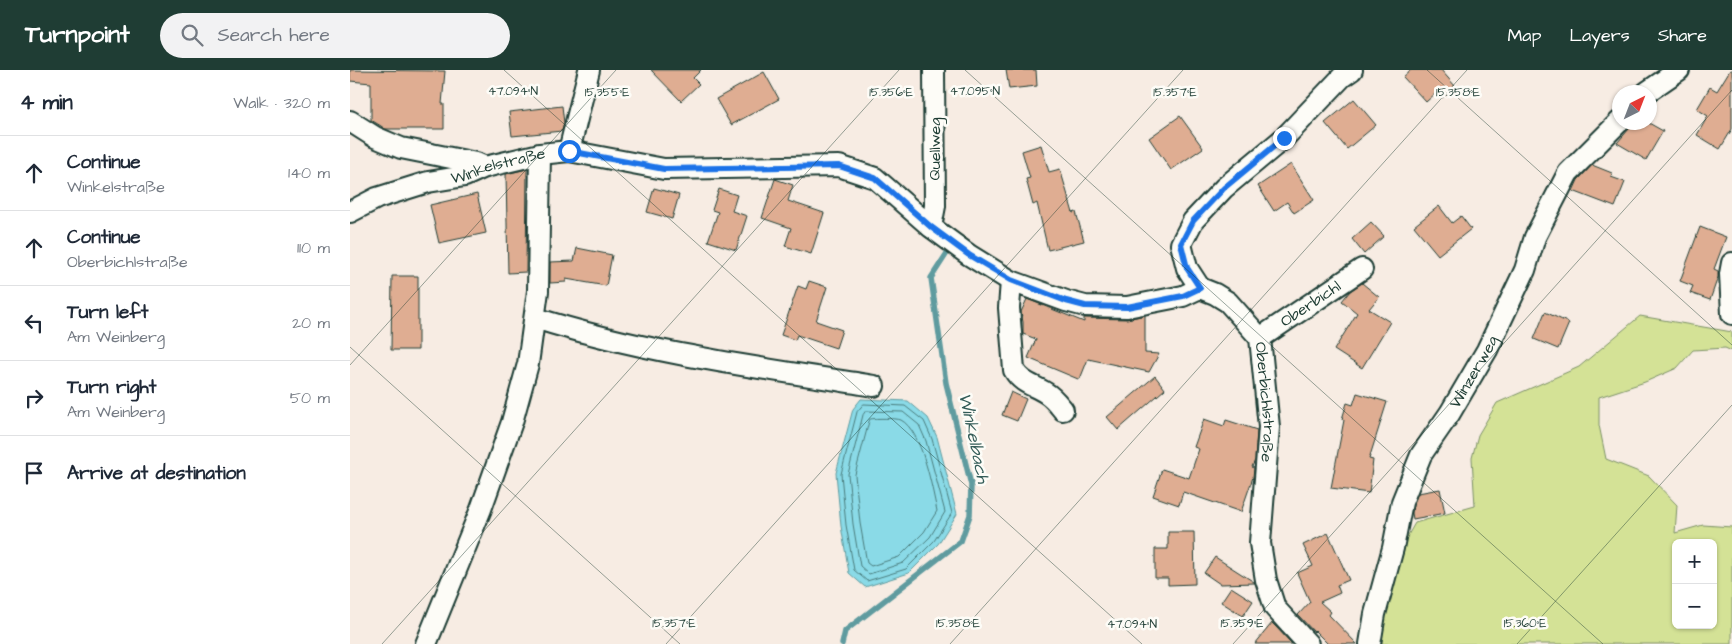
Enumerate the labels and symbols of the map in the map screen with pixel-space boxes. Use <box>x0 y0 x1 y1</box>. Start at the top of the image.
text: 47.094°N <box>488 83 538 100</box>
text: 47.095°N <box>950 83 1001 100</box>
text: 15.355°E <box>585 84 629 101</box>
text: 15.356°E <box>869 84 913 101</box>
text: 15.357°E <box>1153 84 1197 101</box>
text: 15.358°E <box>1436 84 1480 101</box>
north arrow <box>1612 85 1657 130</box>
street label: Quellweg <box>924 117 947 181</box>
route end <box>1273 127 1296 150</box>
route start <box>558 140 581 163</box>
street label: Winkelstraße <box>449 142 547 189</box>
street label: Oberbichl <box>1276 275 1345 332</box>
street label: Winzerweg <box>1444 332 1504 412</box>
street label: Oberbichlstraße <box>1249 341 1280 463</box>
water label: Winkelbach <box>952 390 996 487</box>
text: 15.357°E <box>652 615 696 632</box>
text: 15.358°E <box>936 615 980 632</box>
text: 15.359°E <box>1221 615 1263 632</box>
text: 15.360°E <box>1504 615 1546 632</box>
text: 47.094°N <box>1107 616 1157 633</box>

